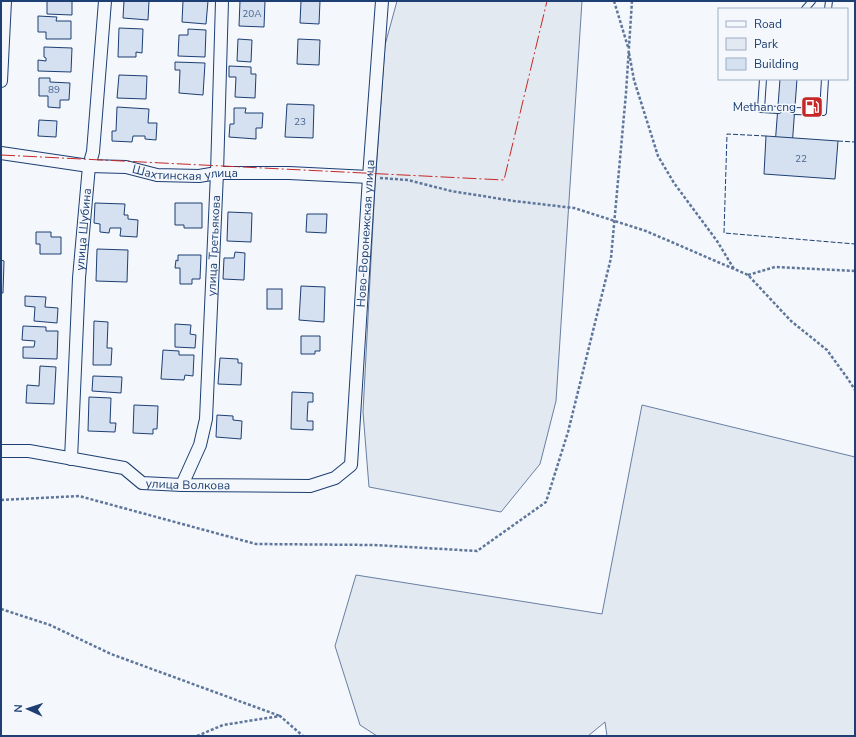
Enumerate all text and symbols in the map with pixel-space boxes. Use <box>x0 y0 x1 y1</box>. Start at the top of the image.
house number: 20А <box>242 7 262 21</box>
legend <box>718 8 848 80</box>
text: Road <box>754 16 782 32</box>
text: Park <box>754 36 779 52</box>
text: Building <box>754 56 799 72</box>
house number: 89 <box>48 83 60 97</box>
fuel station icon: Methan cng <box>799 94 825 120</box>
place label: Methan cng <box>733 99 796 115</box>
house number: 23 <box>294 115 306 129</box>
house number: 22 <box>795 152 807 166</box>
street label: Ново-Воронежская улица <box>353 159 378 308</box>
street label: Шахтинская улица <box>131 161 238 184</box>
street label: улица Шубина <box>72 187 95 271</box>
street label: улица Третьякова <box>203 195 224 297</box>
street label: улица Волкова <box>145 475 230 493</box>
north arrow <box>8 689 48 729</box>
text: N <box>11 704 26 713</box>

